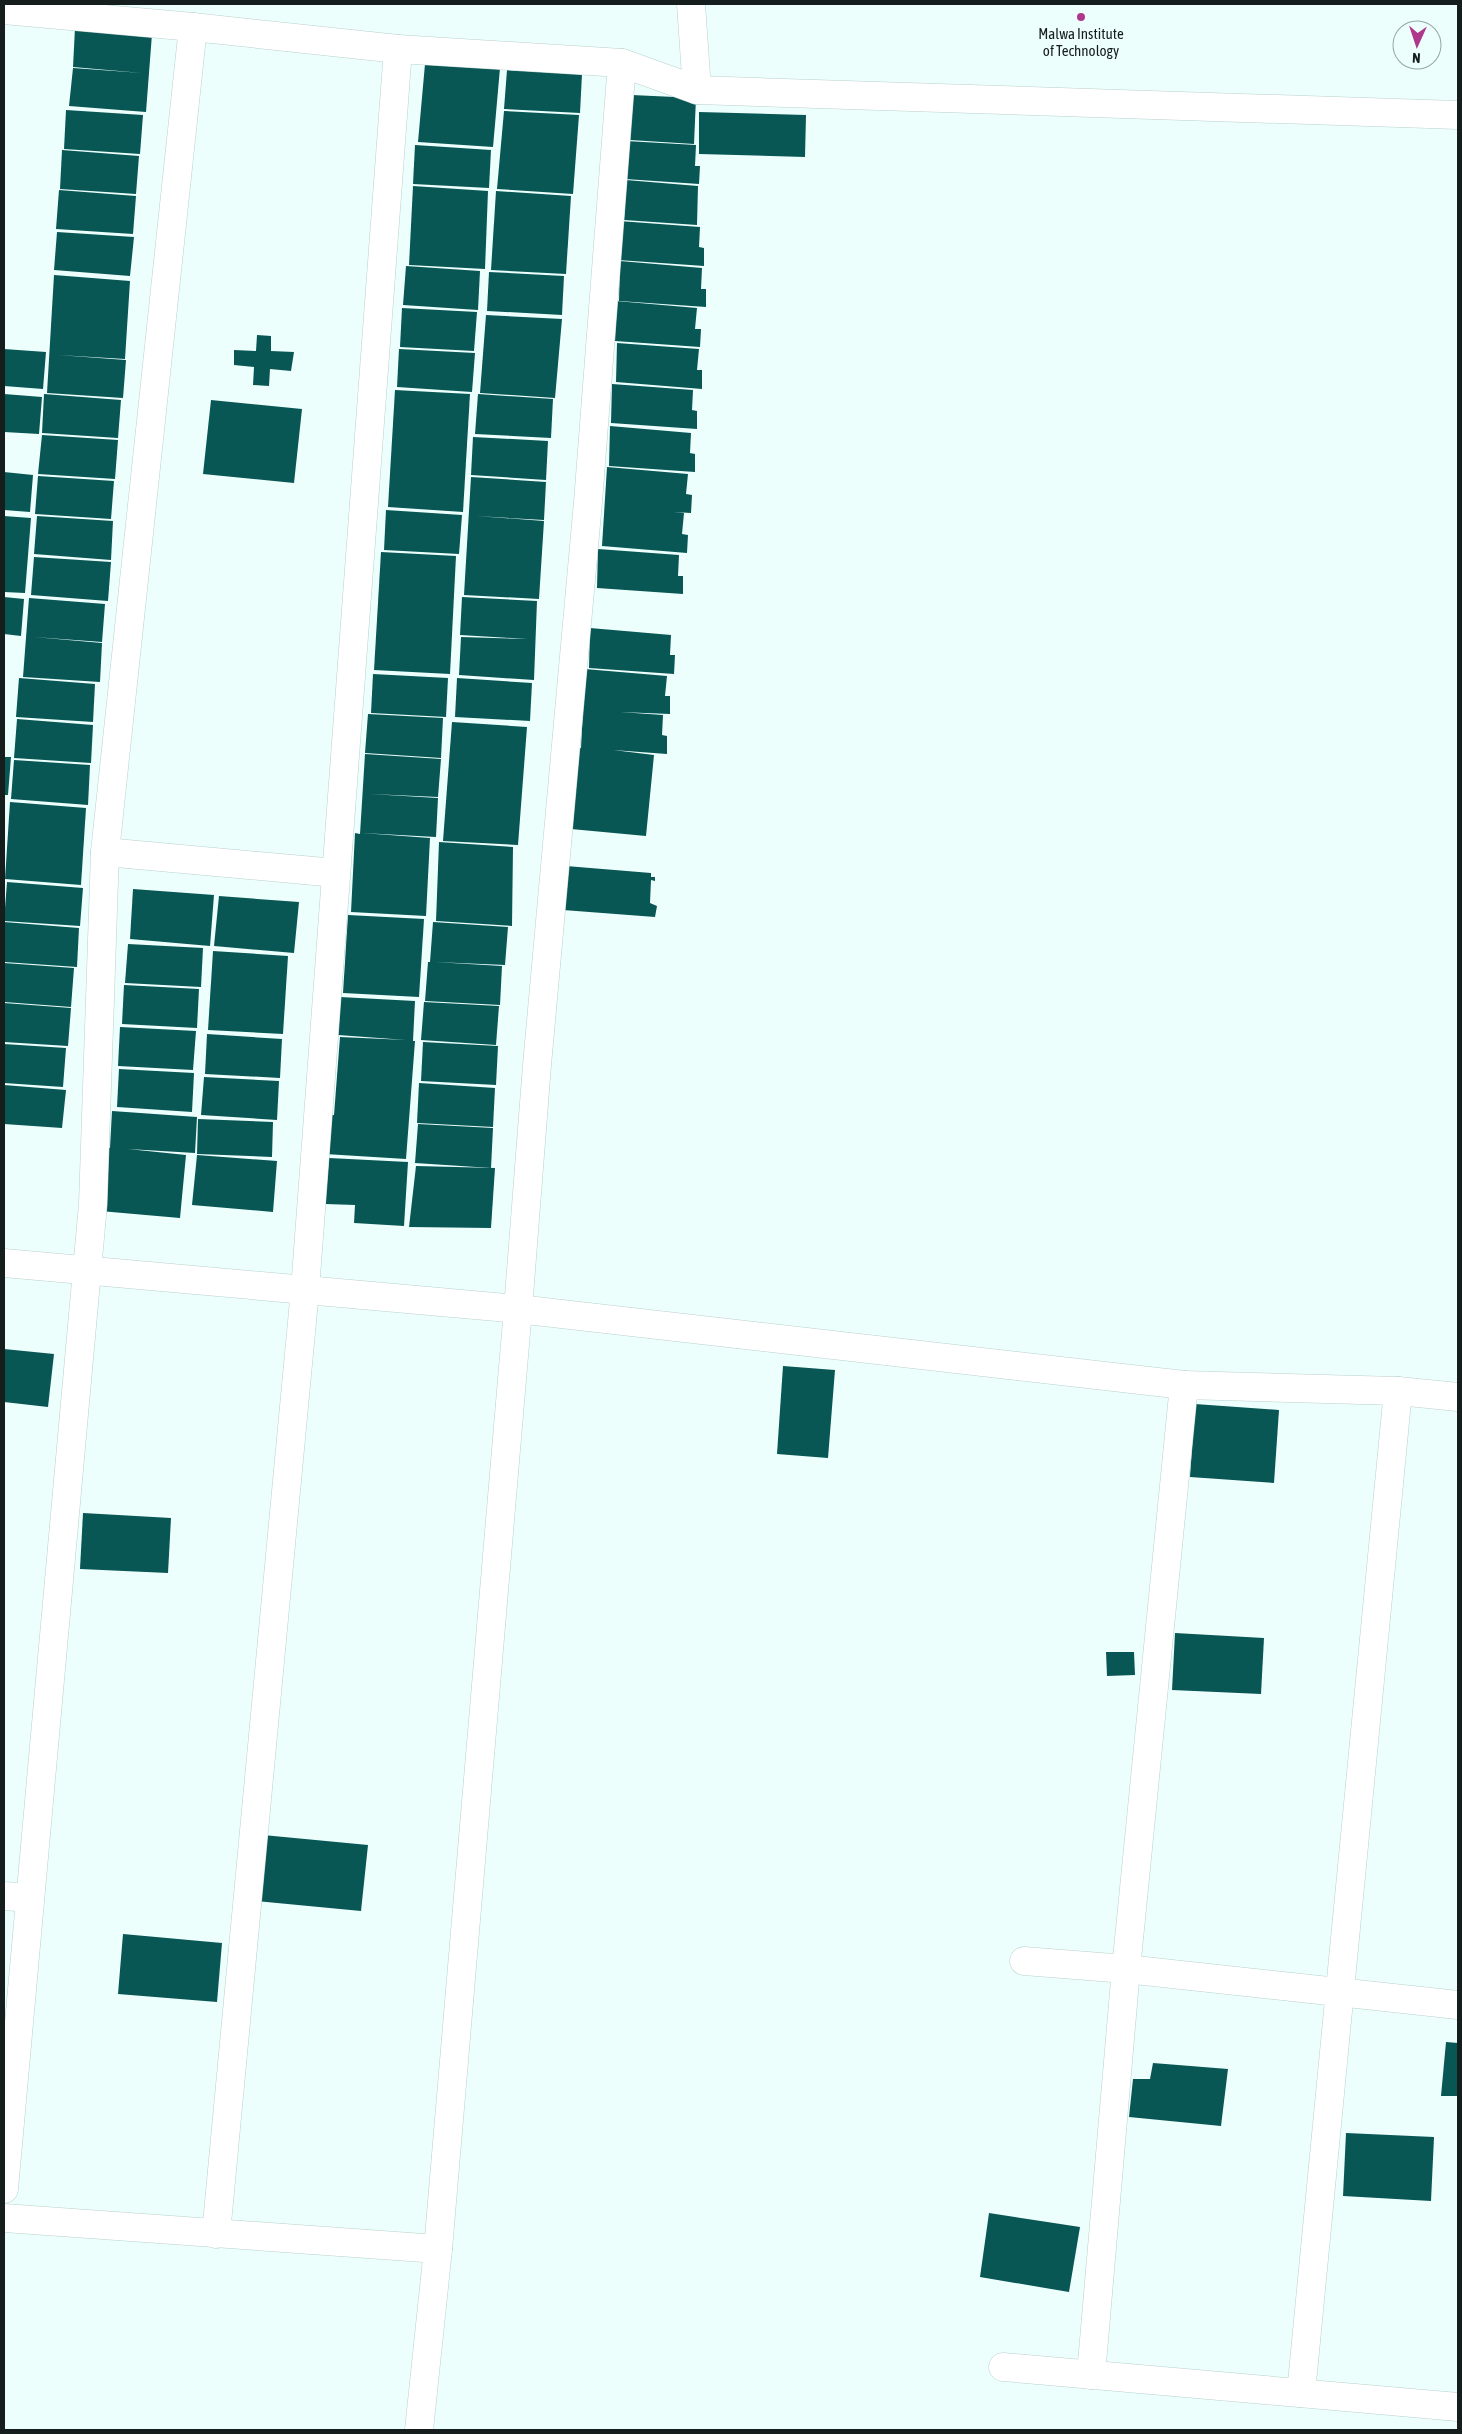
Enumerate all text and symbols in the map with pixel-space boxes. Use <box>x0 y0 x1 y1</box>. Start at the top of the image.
marker: Malwa Institute of Technology <box>1075 11 1087 23</box>
north arrow <box>1392 20 1442 70</box>
place label: Malwa Institute of Technology <box>1038 25 1124 59</box>
text: N <box>1412 50 1421 66</box>

